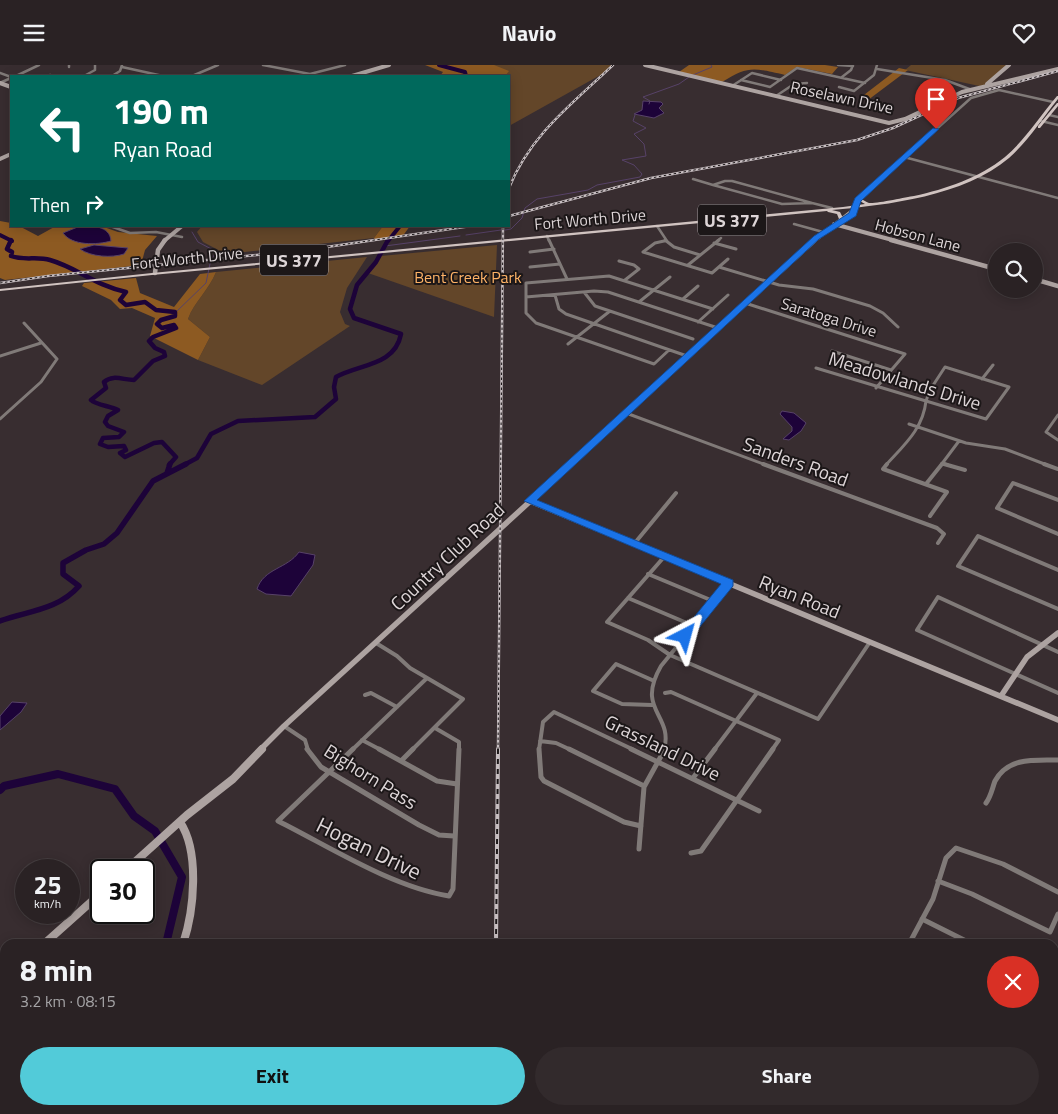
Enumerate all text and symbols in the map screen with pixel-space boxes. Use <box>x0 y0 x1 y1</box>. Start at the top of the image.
text: Navio <box>502 16 556 50</box>
icon: menu <box>20 19 48 47</box>
icon: heart <box>1010 19 1038 47</box>
street label: Roselawn Drive <box>788 74 896 120</box>
pin <box>915 78 957 129</box>
text: 190 m <box>113 84 209 138</box>
icon: arrive <box>922 85 950 113</box>
icon: left <box>30 95 95 160</box>
text: Ryan Road <box>113 132 212 166</box>
text: Then <box>30 190 70 219</box>
icon: right <box>80 190 108 218</box>
street label: Fort Worth Drive <box>533 202 647 236</box>
road number: US 377 <box>698 205 766 235</box>
street label: Hobson Lane <box>872 212 964 258</box>
street label: Fort Worth Drive <box>130 240 244 276</box>
map controls <box>988 243 1043 298</box>
button: search <box>988 243 1043 298</box>
road number: US 377 <box>260 245 328 275</box>
park label: Bent Creek Park <box>414 265 522 289</box>
street label: Saratoga Drive <box>778 291 880 343</box>
street label: Meadowlands Drive <box>825 343 985 417</box>
street label: Sanders Road <box>739 428 853 494</box>
street label: Country Club Road <box>383 495 511 617</box>
street label: Ryan Road <box>755 566 845 626</box>
position arrow <box>658 609 710 661</box>
street label: Grassland Drive <box>600 706 726 788</box>
street label: Bighorn Pass <box>319 736 423 816</box>
street label: Hogan Drive <box>311 808 427 888</box>
speed limit sign: 30 <box>90 859 155 924</box>
text: 25 <box>33 866 62 904</box>
text: km/h <box>34 894 61 913</box>
text: 8 min <box>20 947 93 993</box>
button: close <box>987 956 1039 1008</box>
text: 3.2 km · 08:15 <box>20 989 116 1013</box>
button: Exit <box>20 1047 525 1105</box>
button: Share <box>535 1047 1039 1105</box>

